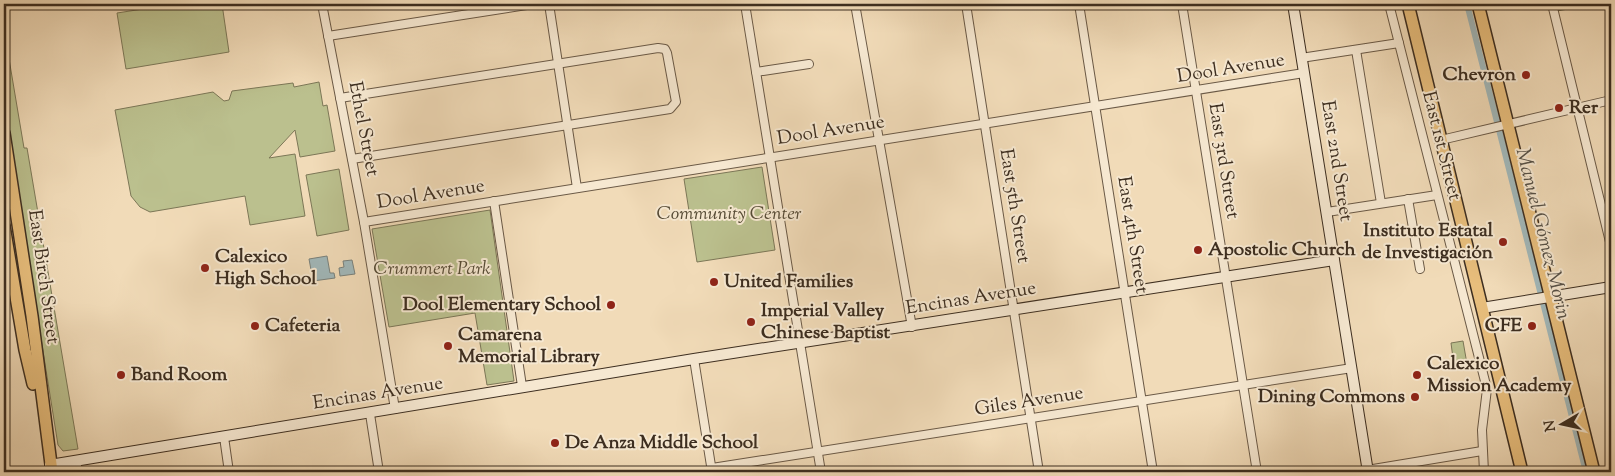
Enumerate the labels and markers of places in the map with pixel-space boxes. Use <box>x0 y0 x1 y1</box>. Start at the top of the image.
place label: Chevron <box>1442 62 1517 89</box>
marker: Chevron <box>1520 69 1532 81</box>
place label: Rer <box>1569 95 1599 122</box>
marker: Rer <box>1553 102 1565 114</box>
place label: Instituto Estatal de Investigación <box>1362 218 1494 267</box>
marker: Instituto Estatal de Investigación <box>1497 236 1509 248</box>
place label: Apostolic Church <box>1208 237 1357 264</box>
place label: Calexico High School <box>215 244 317 293</box>
marker: Apostolic Church <box>1192 244 1204 256</box>
marker: Calexico High School <box>199 262 211 274</box>
place label: United Families <box>724 269 854 296</box>
marker: United Families <box>708 276 720 288</box>
place label: Dool Elementary School <box>403 292 602 319</box>
place label: Imperial Valley Chinese Baptist <box>761 298 890 347</box>
marker: Dool Elementary School <box>605 299 617 311</box>
place label: Cafeteria <box>265 313 341 340</box>
place label: CFE <box>1485 313 1523 340</box>
marker: Imperial Valley Chinese Baptist <box>745 316 757 328</box>
marker: Cafeteria <box>249 320 261 332</box>
marker: CFE <box>1526 320 1538 332</box>
place label: Camarena Memorial Library <box>458 322 600 371</box>
marker: Camarena Memorial Library <box>442 340 454 352</box>
place label: Calexico Mission Academy <box>1427 351 1572 400</box>
place label: Band Room <box>131 362 227 389</box>
marker: Band Room <box>115 369 127 381</box>
marker: Calexico Mission Academy <box>1411 369 1423 381</box>
place label: Dining Commons <box>1258 384 1406 411</box>
marker: Dining Commons <box>1409 391 1421 403</box>
place label: De Anza Middle School <box>565 430 759 457</box>
marker: De Anza Middle School <box>549 437 561 449</box>

